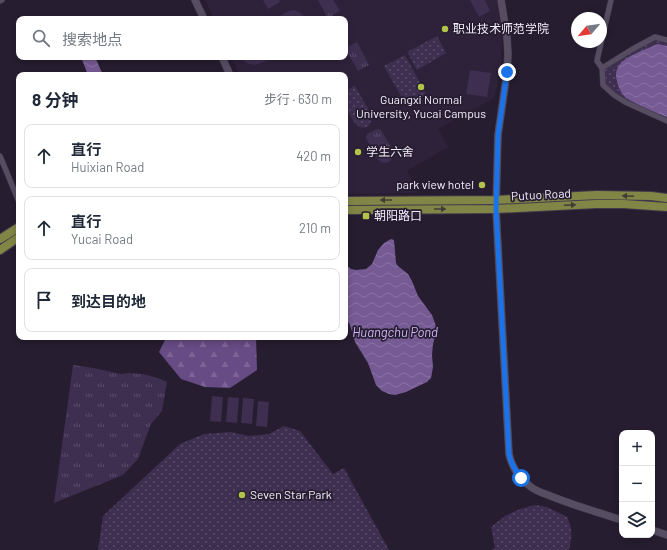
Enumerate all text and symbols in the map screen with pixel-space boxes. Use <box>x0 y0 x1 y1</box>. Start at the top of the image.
north arrow <box>571 12 607 48</box>
search box <box>16 16 348 60</box>
place label: 职业技术师范学院 <box>453 21 549 35</box>
marker: 职业技术师范学院 <box>440 24 450 34</box>
icon: search <box>30 27 52 49</box>
text: 搜索地点 <box>62 30 122 48</box>
route end <box>498 63 516 81</box>
marker: Guangxi Normal University, Yucai Campus <box>416 82 426 92</box>
text: 8 分钟 <box>32 89 79 109</box>
text: 步行 · 630 m <box>264 91 332 107</box>
place label: Guangxi Normal University, Yucai Campus <box>356 92 486 120</box>
text: 直行 <box>71 140 101 158</box>
place label: 学生六舍 <box>366 144 414 158</box>
icon: ahead <box>33 145 55 167</box>
marker: 学生六舍 <box>353 147 363 157</box>
text: 420 m <box>296 148 331 164</box>
text: Huixian Road <box>71 159 144 175</box>
place label: park view hotel <box>396 177 474 191</box>
marker: park view hotel <box>477 180 487 190</box>
street label: Putuo Road <box>511 185 571 203</box>
one-way arrow <box>621 193 634 199</box>
one-way arrow <box>380 197 392 204</box>
one-way arrow <box>564 202 576 209</box>
one-way arrow <box>434 206 447 212</box>
place label: 朝阳路口 <box>374 208 422 222</box>
marker: 朝阳路口 <box>361 211 371 221</box>
text: 直行 <box>71 212 101 230</box>
icon: ahead <box>33 217 55 239</box>
text: 210 m <box>299 220 331 236</box>
text: Yucai Road <box>71 231 133 247</box>
icon: arrive <box>33 289 55 311</box>
text: 到达目的地 <box>71 292 146 310</box>
water label: Huangchu Pond <box>352 324 438 340</box>
map controls <box>619 430 655 538</box>
button: + <box>619 430 655 466</box>
button: − <box>619 466 655 502</box>
route start <box>512 469 530 487</box>
place label: Seven Star Park <box>250 487 332 501</box>
marker: Seven Star Park <box>237 490 247 500</box>
button: layers <box>619 502 655 538</box>

